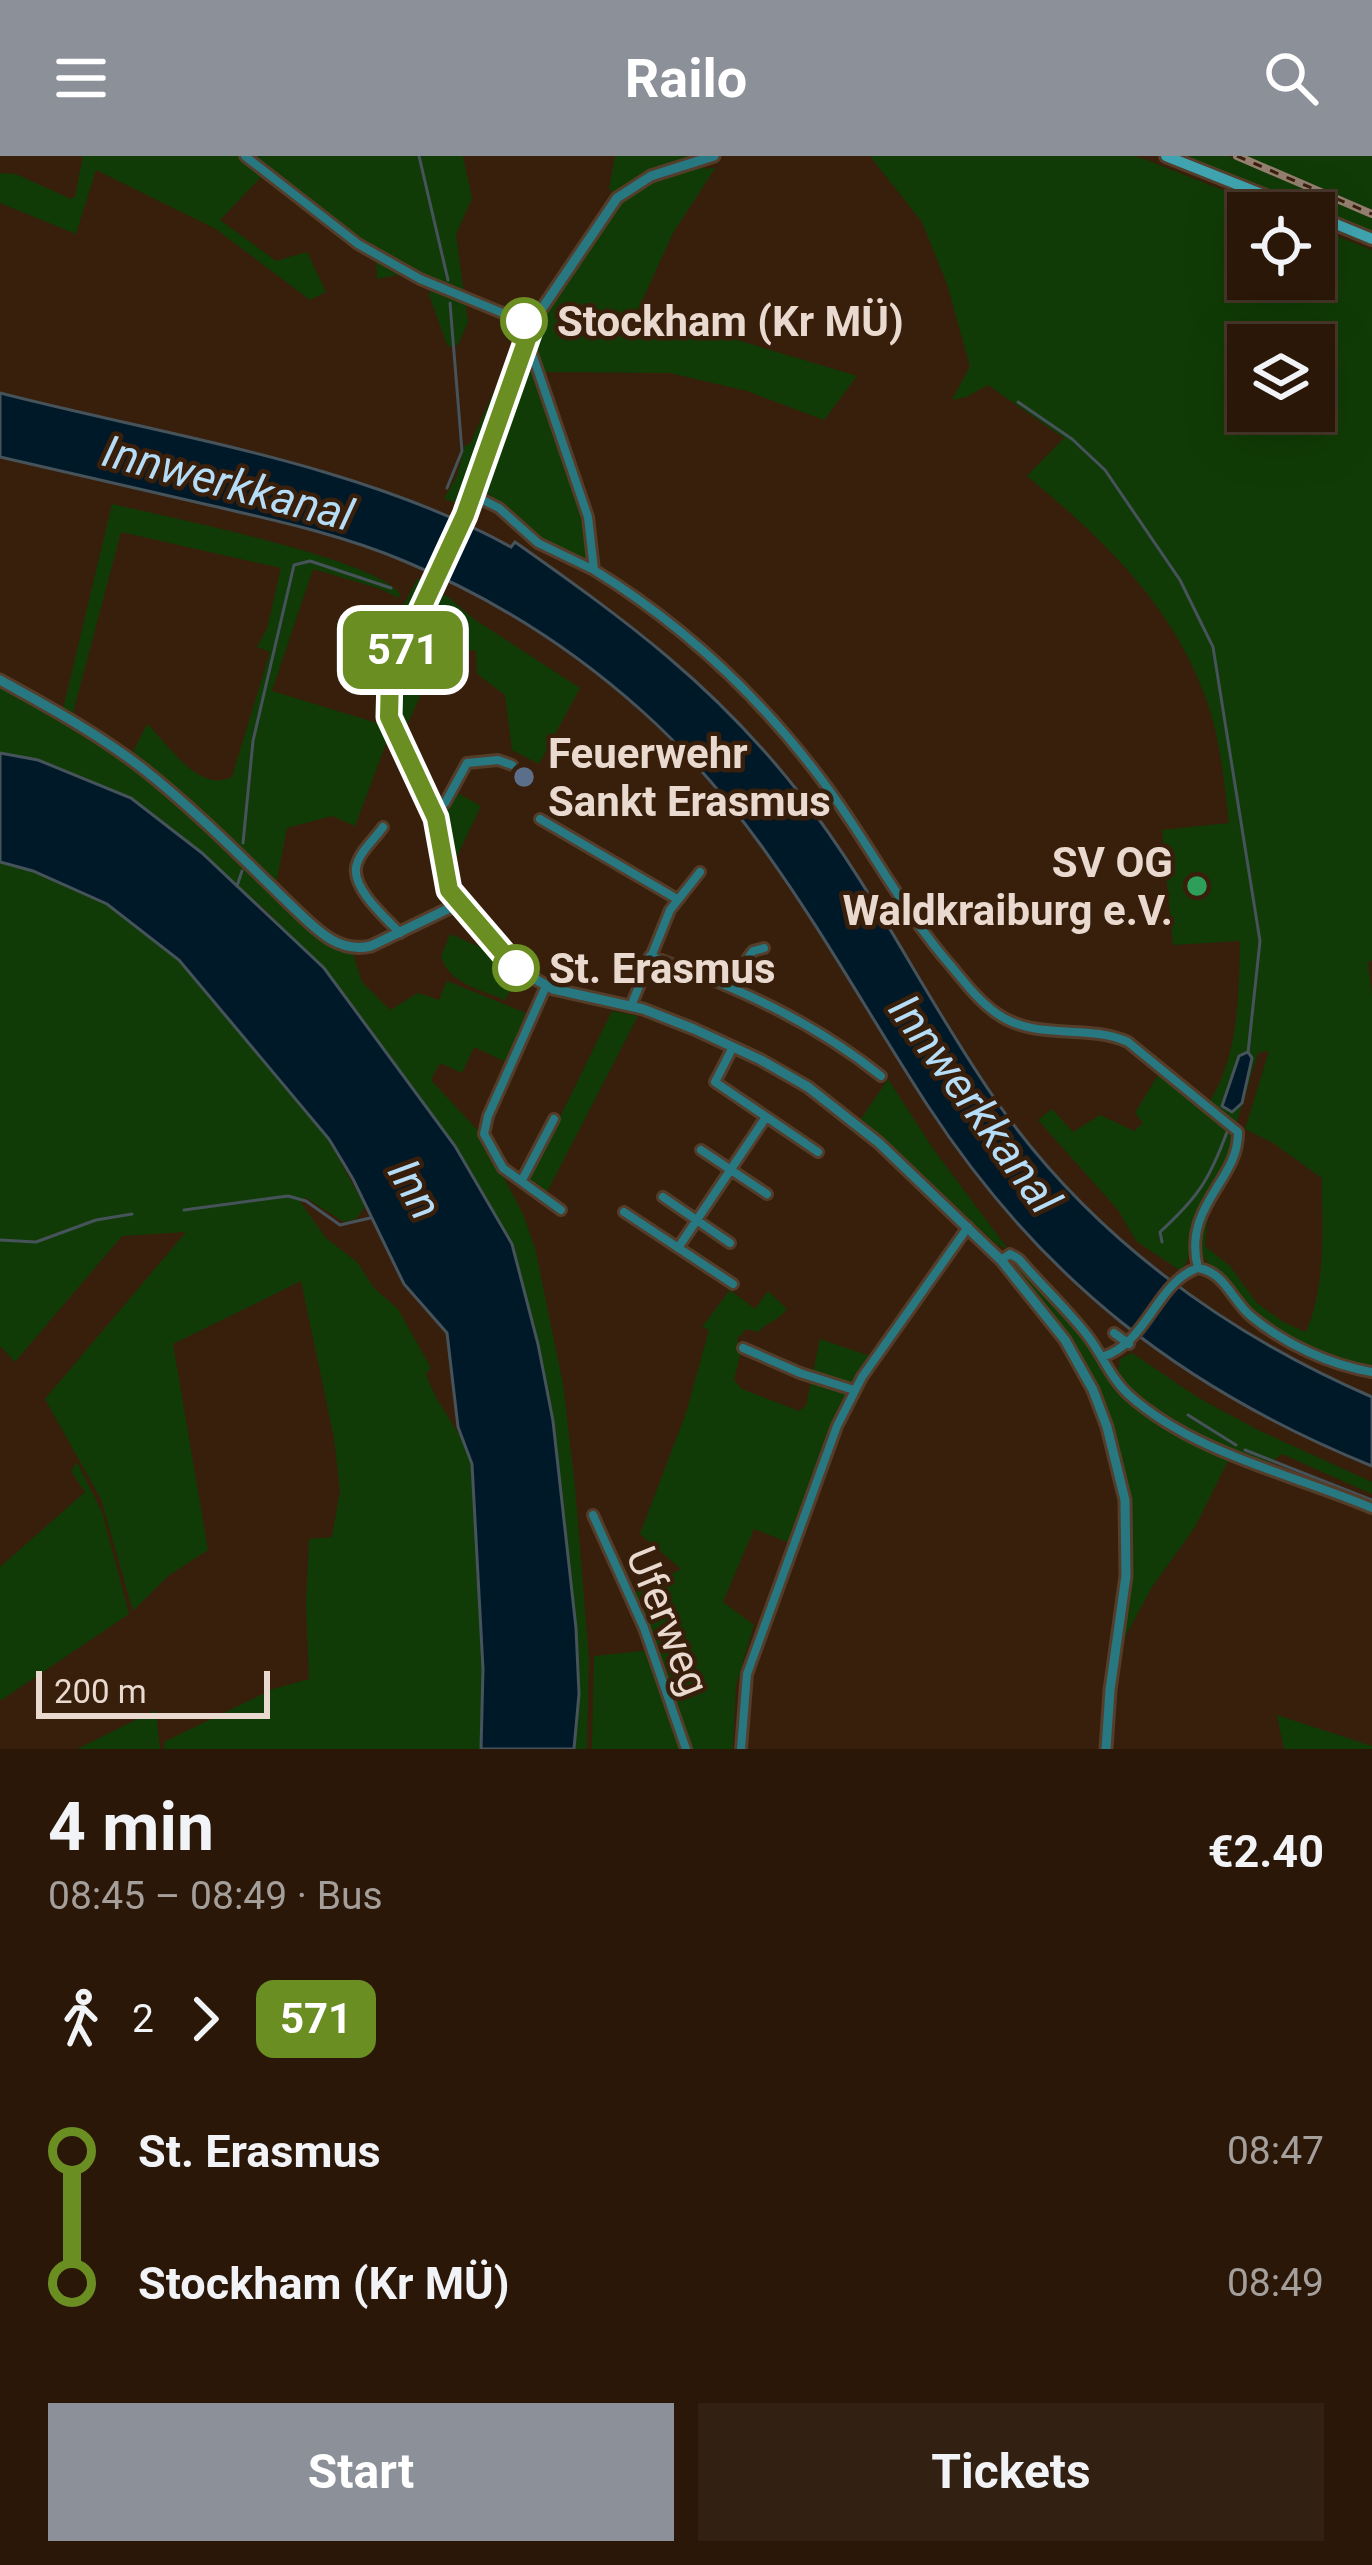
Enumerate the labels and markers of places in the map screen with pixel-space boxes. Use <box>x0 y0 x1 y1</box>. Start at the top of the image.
place label: Stockham (Kr MÜ) <box>557 297 904 346</box>
marker: Stockham (Kr MÜ) <box>502 299 546 343</box>
place label: Feuerwehr Sankt Erasmus <box>548 729 831 826</box>
marker: Feuerwehr Sankt Erasmus <box>511 764 537 790</box>
place label: SV OG Waldkraiburg e.V. <box>842 838 1173 935</box>
marker: SV OG Waldkraiburg e.V. <box>1184 873 1210 899</box>
place label: St. Erasmus <box>549 944 776 993</box>
marker: St. Erasmus <box>494 946 538 990</box>

